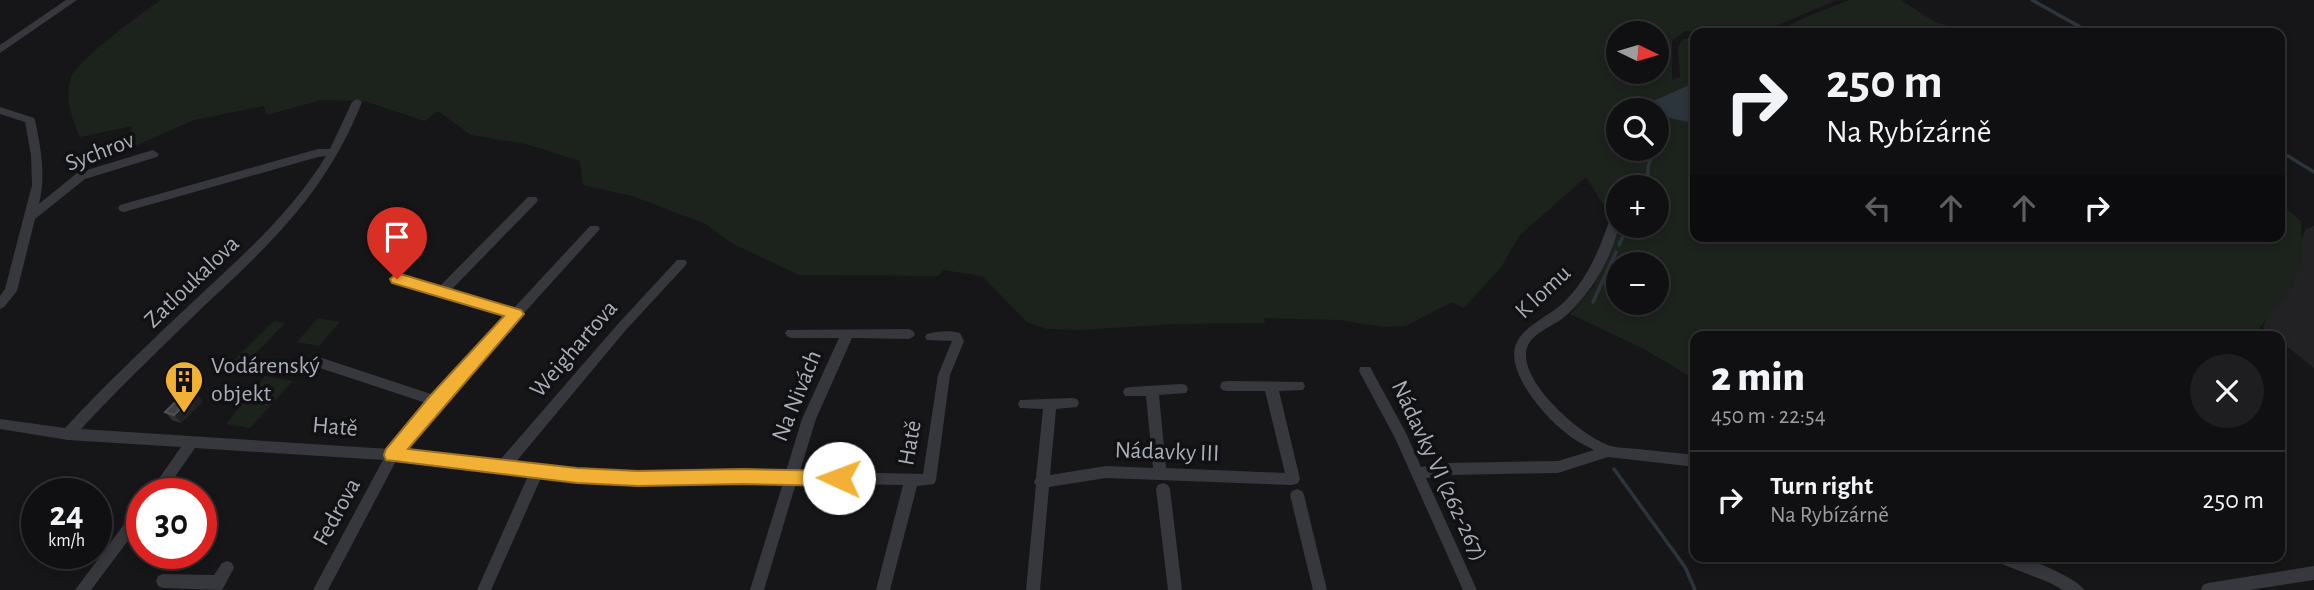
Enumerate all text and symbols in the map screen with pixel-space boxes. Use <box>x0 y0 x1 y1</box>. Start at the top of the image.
north arrow <box>1606 21 1670 84</box>
map controls <box>1606 21 1669 315</box>
icon: right <box>1711 56 1802 147</box>
text: 250 m <box>1826 58 1943 107</box>
button: search <box>1606 98 1669 161</box>
text: Na Rybízárně <box>1826 116 1992 148</box>
street label: Sychrov <box>62 128 138 176</box>
button: + <box>1606 175 1669 238</box>
icon: left <box>1859 189 1897 227</box>
icon: ahead <box>1932 189 1970 227</box>
icon: ahead <box>2005 189 2043 227</box>
icon: right <box>2078 189 2116 227</box>
pin <box>367 207 427 279</box>
icon: arrive <box>378 218 416 256</box>
street label: Zatloukalova <box>140 231 244 333</box>
button: − <box>1606 252 1669 315</box>
street label: K lomu <box>1511 261 1575 323</box>
street label: Weighartova <box>526 296 622 402</box>
street label: Na Nivách <box>768 347 826 445</box>
place label: Vodárenský objekt <box>211 354 320 406</box>
button: close <box>2190 354 2264 428</box>
text: 2 min <box>1711 356 1805 398</box>
building icon: Vodárenský objekt <box>163 359 205 414</box>
street label: Nádavky VI (262-267) <box>1387 377 1491 565</box>
text: 450 m · 22:54 <box>1711 405 1826 428</box>
street label: Hatě <box>311 413 359 441</box>
street label: Hatě <box>894 419 926 467</box>
street label: Nádavky III <box>1114 438 1220 466</box>
position arrow <box>802 441 876 515</box>
text: Turn right <box>1770 473 1873 499</box>
street label: Fedrova <box>309 474 365 550</box>
speed limit sign: 30 <box>126 478 217 569</box>
icon: right <box>1711 481 1749 519</box>
text: 250 m <box>2202 487 2264 513</box>
text: 24 <box>49 497 84 532</box>
text: Na Rybízárně <box>1770 504 1889 527</box>
text: km/h <box>48 532 85 550</box>

